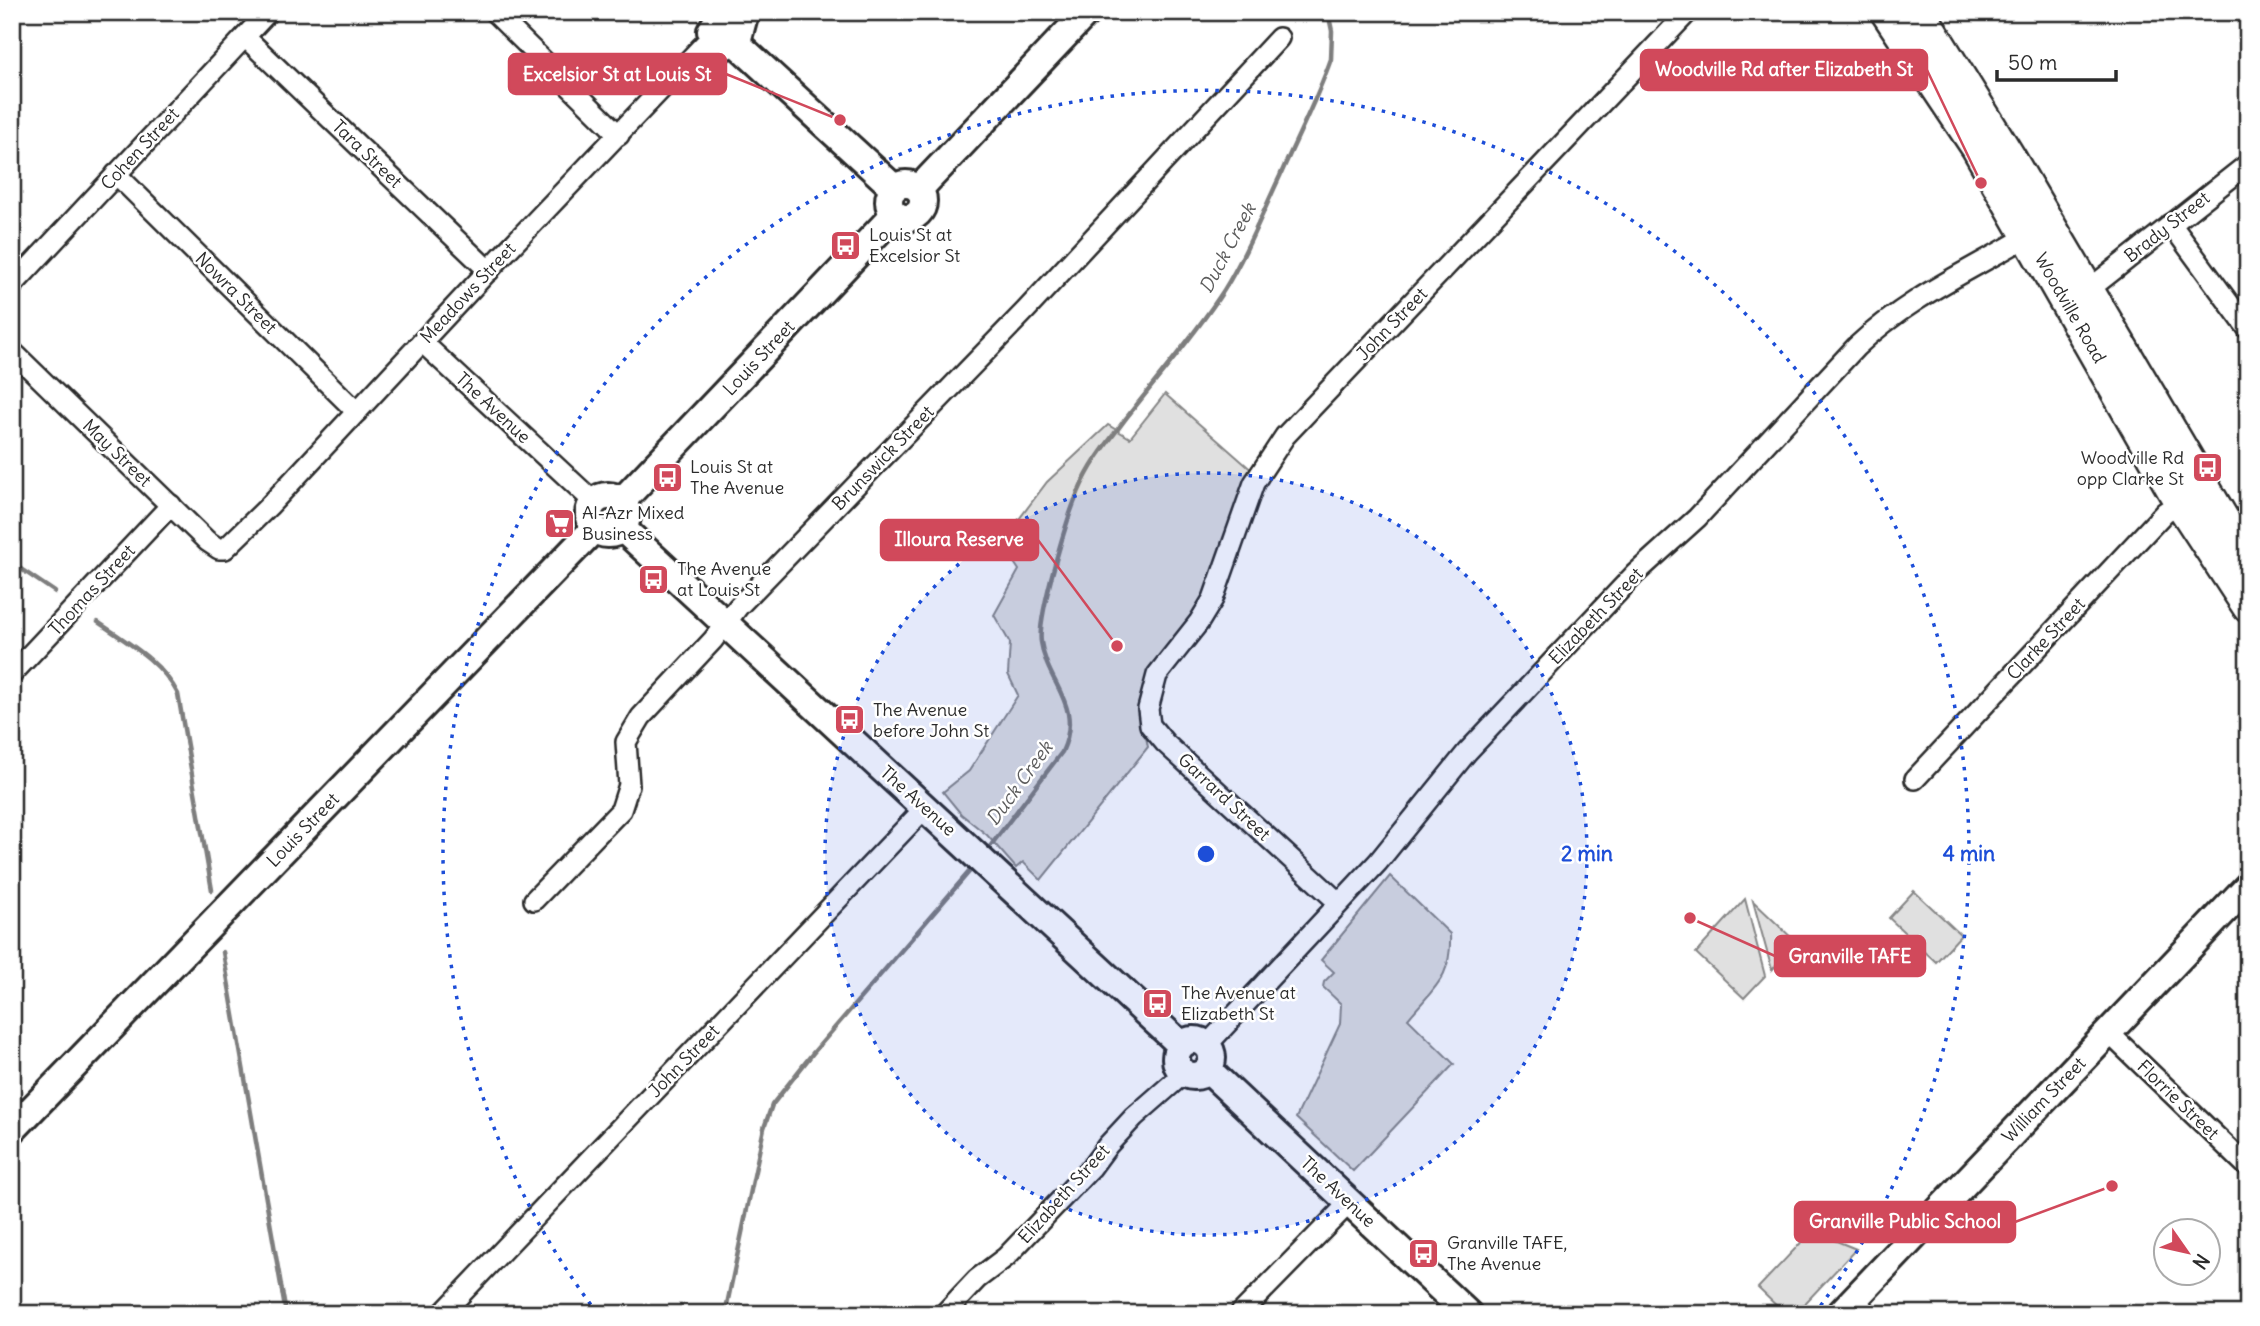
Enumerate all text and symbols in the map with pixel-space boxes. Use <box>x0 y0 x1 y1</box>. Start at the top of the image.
scale bar <box>1997 38 2116 82</box>
text: 50 m <box>2008 49 2057 76</box>
callout: Woodville Rd after Elizabeth St <box>1641 50 1927 90</box>
callout: Excelsior St at Louis St <box>509 54 726 94</box>
text: Woodville Rd after Elizabeth St <box>1655 57 1914 81</box>
text: Excelsior St at Louis St <box>523 62 712 86</box>
street label: Cohen Street <box>96 103 184 195</box>
street label: Tara Street <box>328 115 407 193</box>
street label: Brady Street <box>2119 186 2214 267</box>
water label: Duck Creek <box>1193 198 1261 297</box>
place label: Louis St at Excelsior St <box>869 223 960 267</box>
bus stop icon: Louis St at Excelsior St <box>829 228 863 262</box>
street label: Meadows Street <box>415 237 520 348</box>
street label: Nowra Street <box>191 247 282 338</box>
street label: Woodville Road <box>2030 248 2111 367</box>
street label: John Street <box>1351 282 1432 365</box>
street label: Louis Street <box>718 315 799 400</box>
street label: The Avenue <box>451 367 536 448</box>
street label: Brunswick Street <box>827 400 939 515</box>
street label: May Street <box>78 414 157 491</box>
place label: Woodville Rd opp Clarke St <box>2077 446 2184 490</box>
bus stop icon: Woodville Rd opp Clarke St <box>2190 451 2224 485</box>
place label: Louis St at The Avenue <box>690 455 784 499</box>
bus stop icon: Louis St at The Avenue <box>650 460 684 494</box>
place label: Al-Azr Mixed Business <box>582 501 685 545</box>
supermarket icon: Al-Azr Mixed Business <box>542 506 576 540</box>
callout: Illoura Reserve <box>881 520 1038 560</box>
text: Illoura Reserve <box>894 527 1024 551</box>
street label: Thomas Street <box>43 539 140 640</box>
place label: The Avenue at Louis St <box>677 557 771 601</box>
bus stop icon: The Avenue at Louis St <box>637 562 671 596</box>
street label: Elizabeth Street <box>1544 562 1648 669</box>
street label: Clarke Street <box>2002 593 2090 685</box>
place label: The Avenue before John St <box>873 698 989 742</box>
bus stop icon: The Avenue before John St <box>833 703 867 737</box>
water label: Duck Creek <box>980 735 1058 830</box>
street label: Garrard Street <box>1173 748 1275 845</box>
street label: The Avenue <box>876 761 961 841</box>
street label: Louis Street <box>261 788 344 872</box>
text: 2 min <box>1561 840 1613 867</box>
text: 4 min <box>1943 840 1995 867</box>
centre of rings <box>1194 842 1218 866</box>
callout: Granville TAFE <box>1775 936 1925 976</box>
text: Granville TAFE <box>1789 944 1911 968</box>
place label: The Avenue at Elizabeth St <box>1181 981 1296 1025</box>
bus stop icon: The Avenue at Elizabeth St <box>1141 986 1175 1020</box>
street label: John Street <box>643 1019 724 1102</box>
street label: William Street <box>1997 1052 2090 1148</box>
street label: Florrie Street <box>2133 1055 2224 1144</box>
street label: Elizabeth Street <box>1013 1139 1114 1248</box>
street label: The Avenue <box>1296 1151 1381 1232</box>
callout: Granville Public School <box>1795 1202 2015 1242</box>
text: Granville Public School <box>1809 1209 2001 1233</box>
north arrow <box>2152 1218 2222 1288</box>
place label: Granville TAFE, The Avenue <box>1447 1231 1567 1275</box>
bus stop icon: Granville TAFE, The Avenue <box>1407 1236 1441 1270</box>
text: N <box>2187 1249 2215 1274</box>

